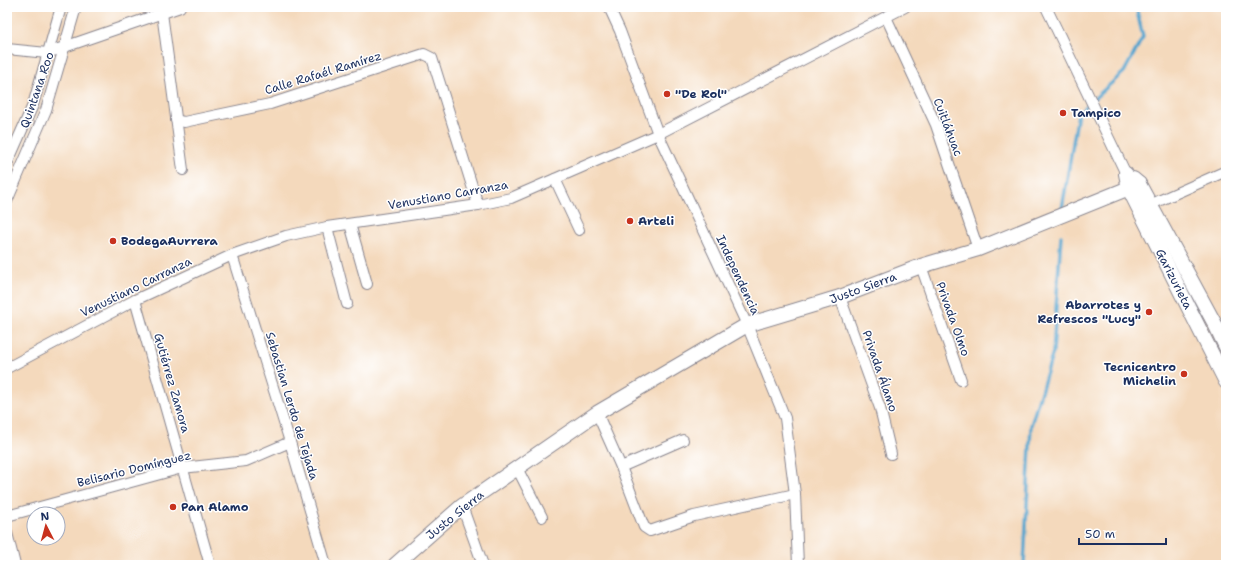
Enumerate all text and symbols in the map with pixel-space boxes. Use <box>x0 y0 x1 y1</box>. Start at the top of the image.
street label: Calle Rafaél Ramírez <box>263 48 383 98</box>
street label: Quintana Roo <box>16 50 58 130</box>
place label: "De Rol" <box>675 86 727 102</box>
marker: "De Rol" <box>662 89 672 99</box>
street label: Cuitláhuac <box>930 96 966 158</box>
place label: Tampico <box>1071 105 1121 121</box>
marker: Tampico <box>1058 108 1068 118</box>
street label: Venustiano Carranza <box>387 176 510 213</box>
place label: Arteli <box>638 213 674 229</box>
marker: Arteli <box>625 216 635 226</box>
street label: Independencia <box>712 232 764 318</box>
place label: BodegaAurrera <box>121 233 218 249</box>
marker: BodegaAurrera <box>108 236 118 246</box>
street label: Garizurieta <box>1152 246 1196 312</box>
street label: Venustiano Carranza <box>78 253 195 321</box>
street label: Justo Sierra <box>827 268 899 307</box>
street label: Privada Olmo <box>932 280 974 358</box>
place label: Abarrotes y Refrescos "Lucy" <box>1037 297 1141 327</box>
marker: Abarrotes y Refrescos "Lucy" <box>1144 307 1154 317</box>
street label: Privada Álamo <box>859 328 901 414</box>
street label: Sebastian Lerdo de Tejada <box>262 330 322 482</box>
street label: Gutiérrez Zamora <box>150 331 194 435</box>
place label: Tecnicentro Michelin <box>1104 359 1176 389</box>
marker: Tecnicentro Michelin <box>1179 369 1189 379</box>
street label: Belisario Domínguez <box>75 447 193 491</box>
street label: Justo Sierra <box>423 486 488 543</box>
place label: Pan Alamo <box>181 499 249 515</box>
marker: Pan Alamo <box>168 502 178 512</box>
north arrow <box>26 506 66 546</box>
text: N <box>40 509 50 524</box>
scale bar <box>1079 520 1166 546</box>
text: 50 m <box>1085 526 1115 542</box>

